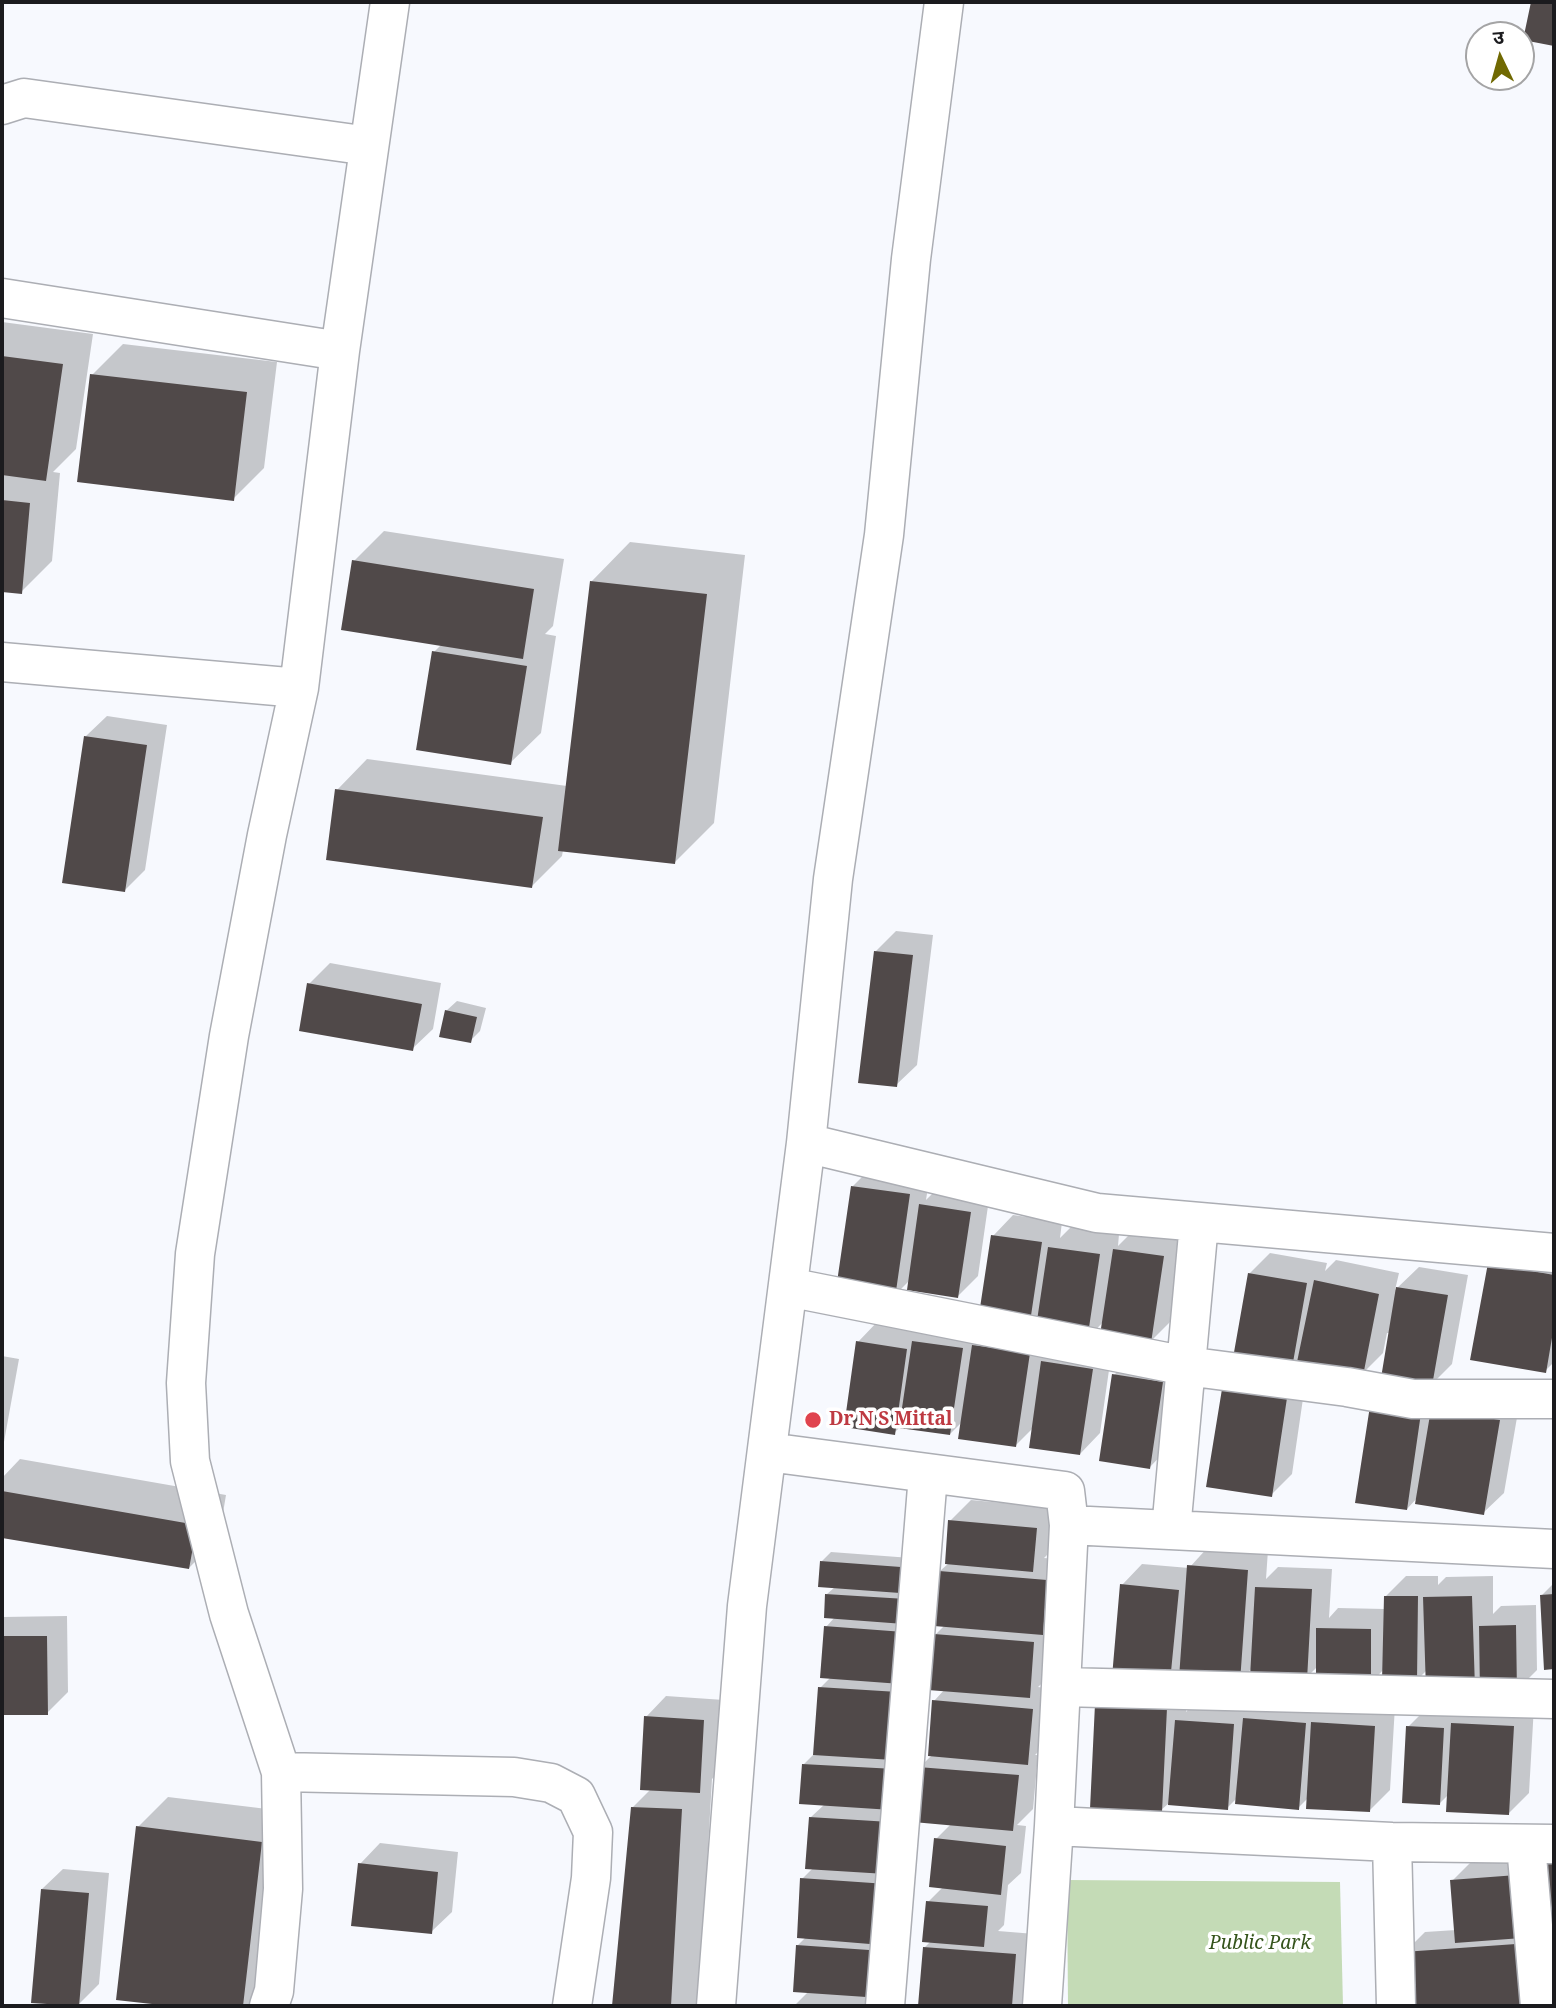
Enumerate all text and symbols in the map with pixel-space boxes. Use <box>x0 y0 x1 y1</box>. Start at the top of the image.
north arrow <box>1465 21 1535 91</box>
text: उ <box>1492 24 1505 51</box>
place label: Dr N S Mittal <box>829 1409 953 1431</box>
marker: Dr N S Mittal <box>803 1410 823 1430</box>
park label: Public Park <box>1209 1933 1311 1955</box>

